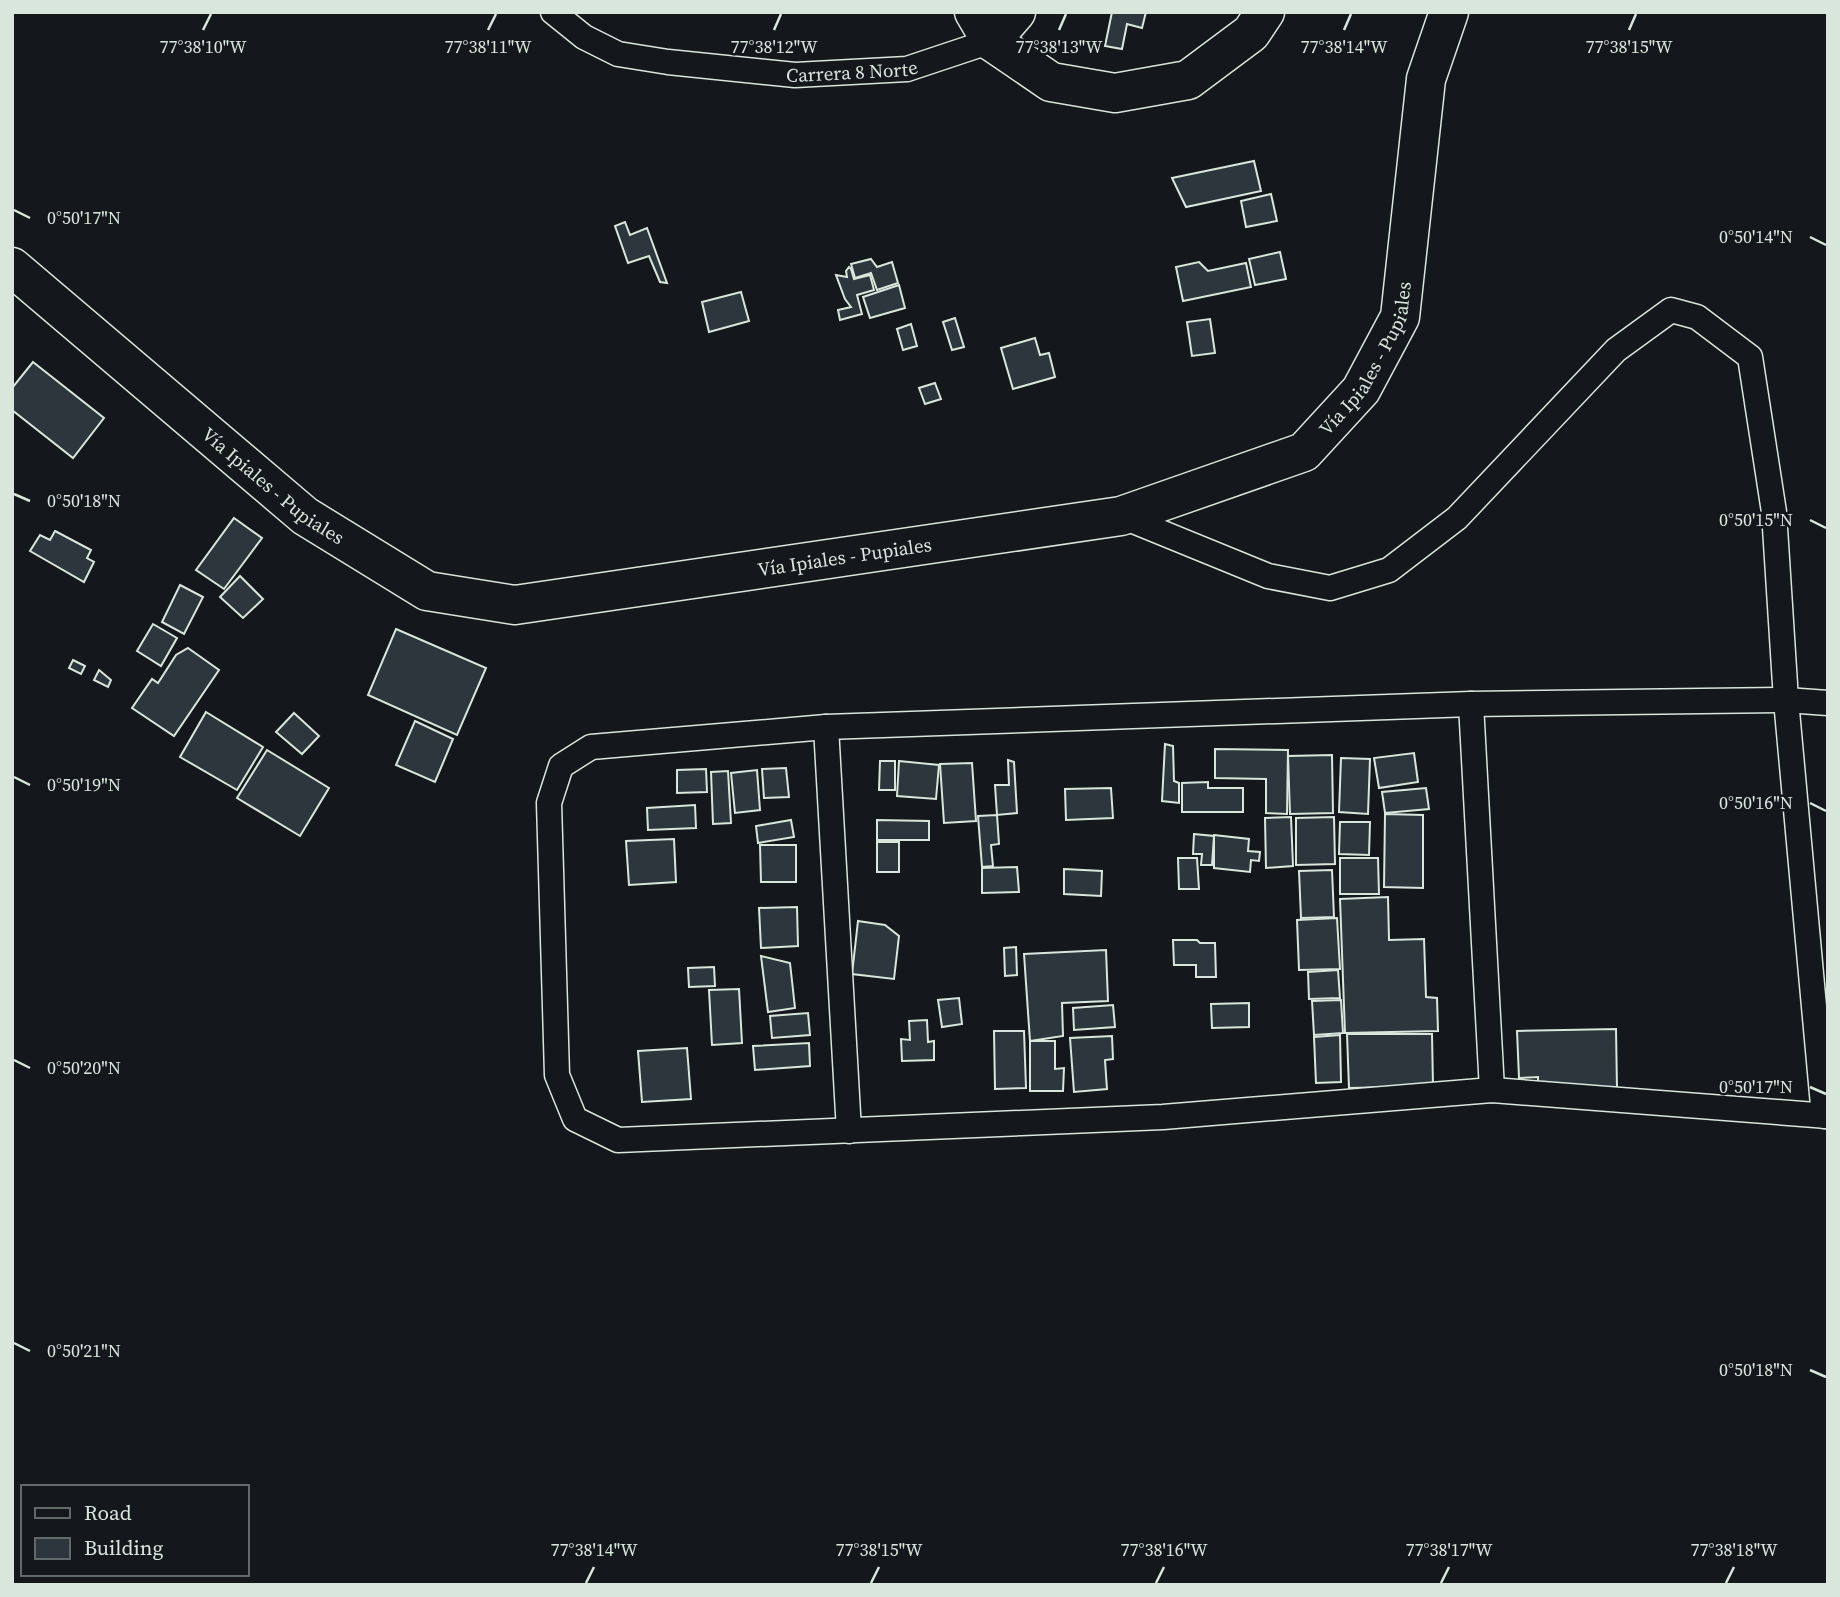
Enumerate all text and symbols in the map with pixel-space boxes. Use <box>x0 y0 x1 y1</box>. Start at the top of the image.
text: 77°38'10"W <box>160 34 247 59</box>
text: 77°38'11"W <box>445 34 532 59</box>
text: 77°38'12"W <box>731 34 818 59</box>
text: 77°38'13"W <box>1016 34 1103 59</box>
text: 77°38'14"W <box>1301 34 1388 59</box>
text: 77°38'15"W <box>1586 34 1673 59</box>
street label: Carrera 8 Norte <box>785 53 921 88</box>
text: 0°50'17"N <box>47 205 121 230</box>
text: 0°50'14"N <box>1719 224 1793 249</box>
street label: Vía Ipiales - Pupiales <box>1313 280 1417 441</box>
street label: Vía Ipiales - Pupiales <box>197 421 350 550</box>
text: 0°50'18"N <box>47 488 121 513</box>
text: 0°50'15"N <box>1719 507 1793 532</box>
street label: Vía Ipiales - Pupiales <box>756 531 933 582</box>
text: 0°50'19"N <box>47 772 121 797</box>
text: 0°50'16"N <box>1719 790 1793 815</box>
text: 0°50'20"N <box>47 1055 121 1080</box>
text: 0°50'17"N <box>1719 1074 1793 1099</box>
text: 0°50'21"N <box>47 1338 121 1363</box>
text: 0°50'18"N <box>1719 1357 1793 1382</box>
legend <box>21 1485 248 1576</box>
text: Road <box>84 1498 132 1527</box>
text: Building <box>84 1533 163 1562</box>
text: 77°38'14"W <box>551 1537 638 1562</box>
text: 77°38'15"W <box>836 1537 923 1562</box>
text: 77°38'16"W <box>1121 1537 1208 1562</box>
text: 77°38'17"W <box>1406 1537 1493 1562</box>
text: 77°38'18"W <box>1691 1537 1778 1562</box>

